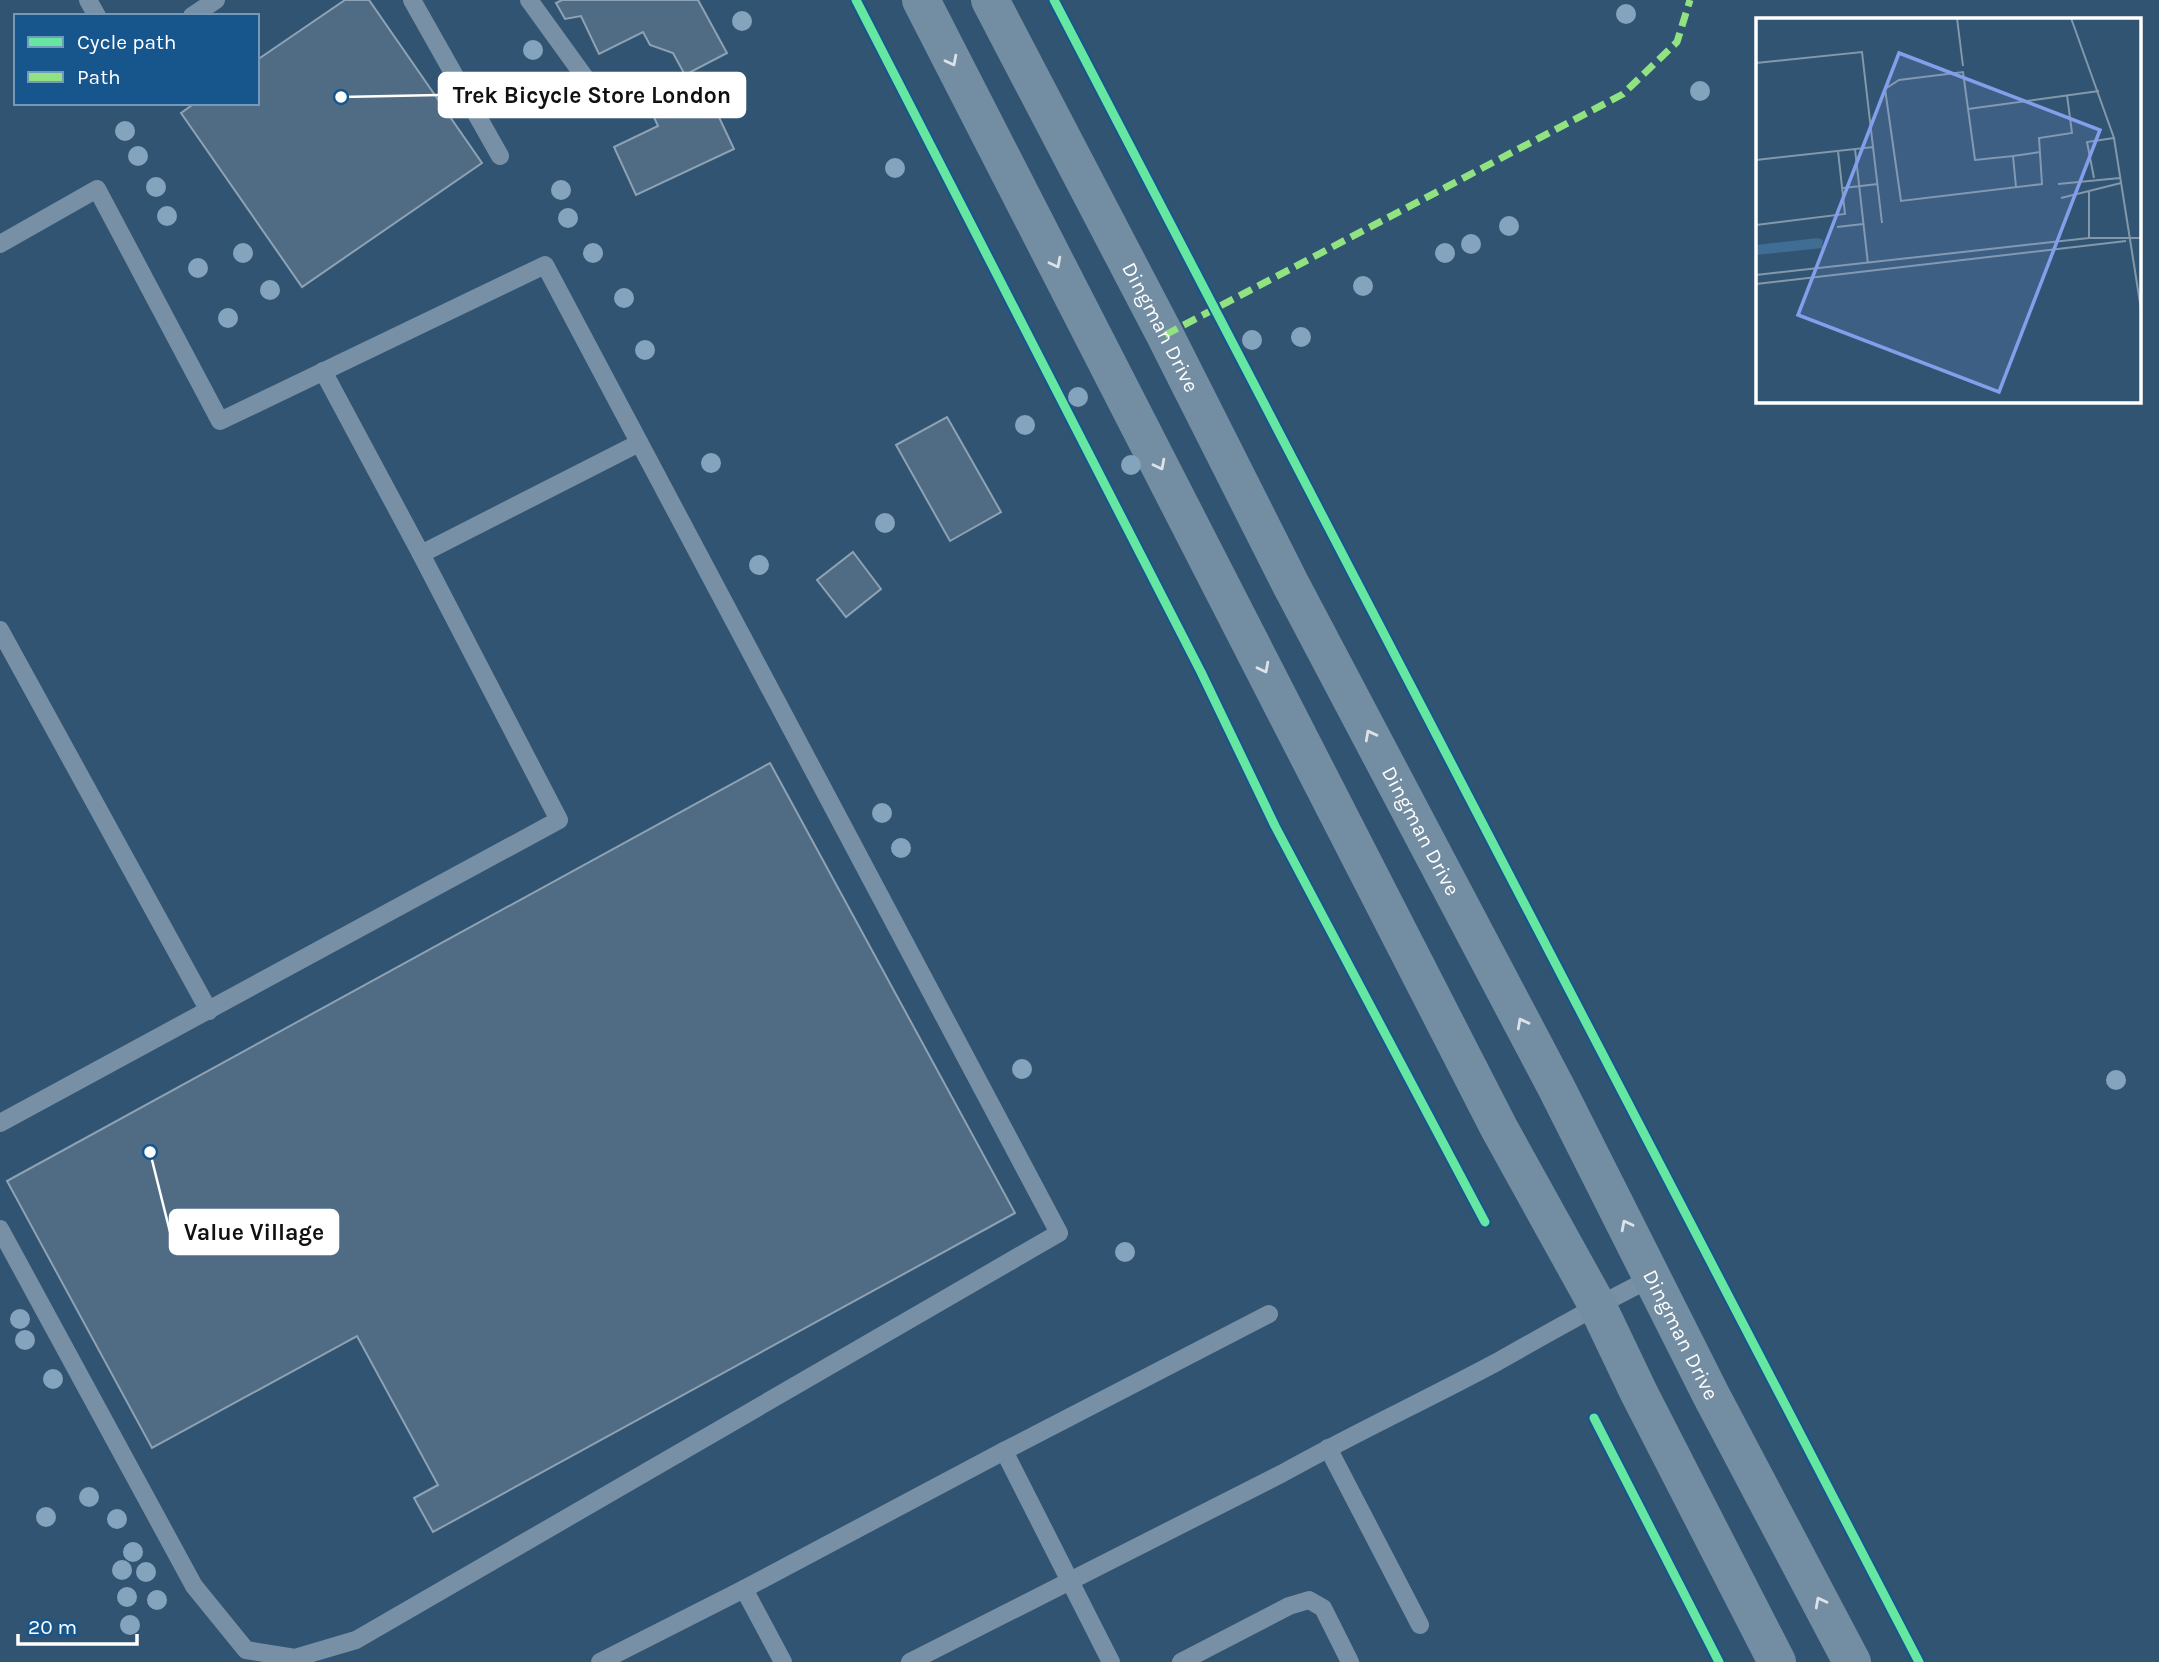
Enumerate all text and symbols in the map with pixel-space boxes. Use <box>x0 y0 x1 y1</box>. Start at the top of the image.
legend <box>14 14 259 105</box>
inset map <box>1756 18 2142 402</box>
text: Cycle path <box>77 30 177 54</box>
one-way arrow <box>944 54 958 66</box>
text: Path <box>77 65 121 89</box>
callout: Trek Bicycle Store London <box>439 73 745 117</box>
text: Trek Bicycle Store London <box>453 82 731 109</box>
one-way arrow <box>1048 256 1062 268</box>
street label: Dingman Drive <box>1117 258 1204 396</box>
one-way arrow <box>1152 458 1166 470</box>
one-way arrow <box>1256 661 1269 673</box>
one-way arrow <box>1365 730 1379 742</box>
street label: Dingman Drive <box>1377 762 1465 900</box>
one-way arrow <box>1517 1017 1531 1030</box>
callout: Value Village <box>170 1210 338 1254</box>
text: Value Village <box>184 1219 324 1246</box>
one-way arrow <box>1620 1220 1634 1232</box>
street label: Dingman Drive <box>1638 1266 1724 1404</box>
one-way arrow <box>1815 1596 1828 1609</box>
scale bar <box>18 1602 136 1646</box>
text: 20 m <box>28 1615 77 1639</box>

